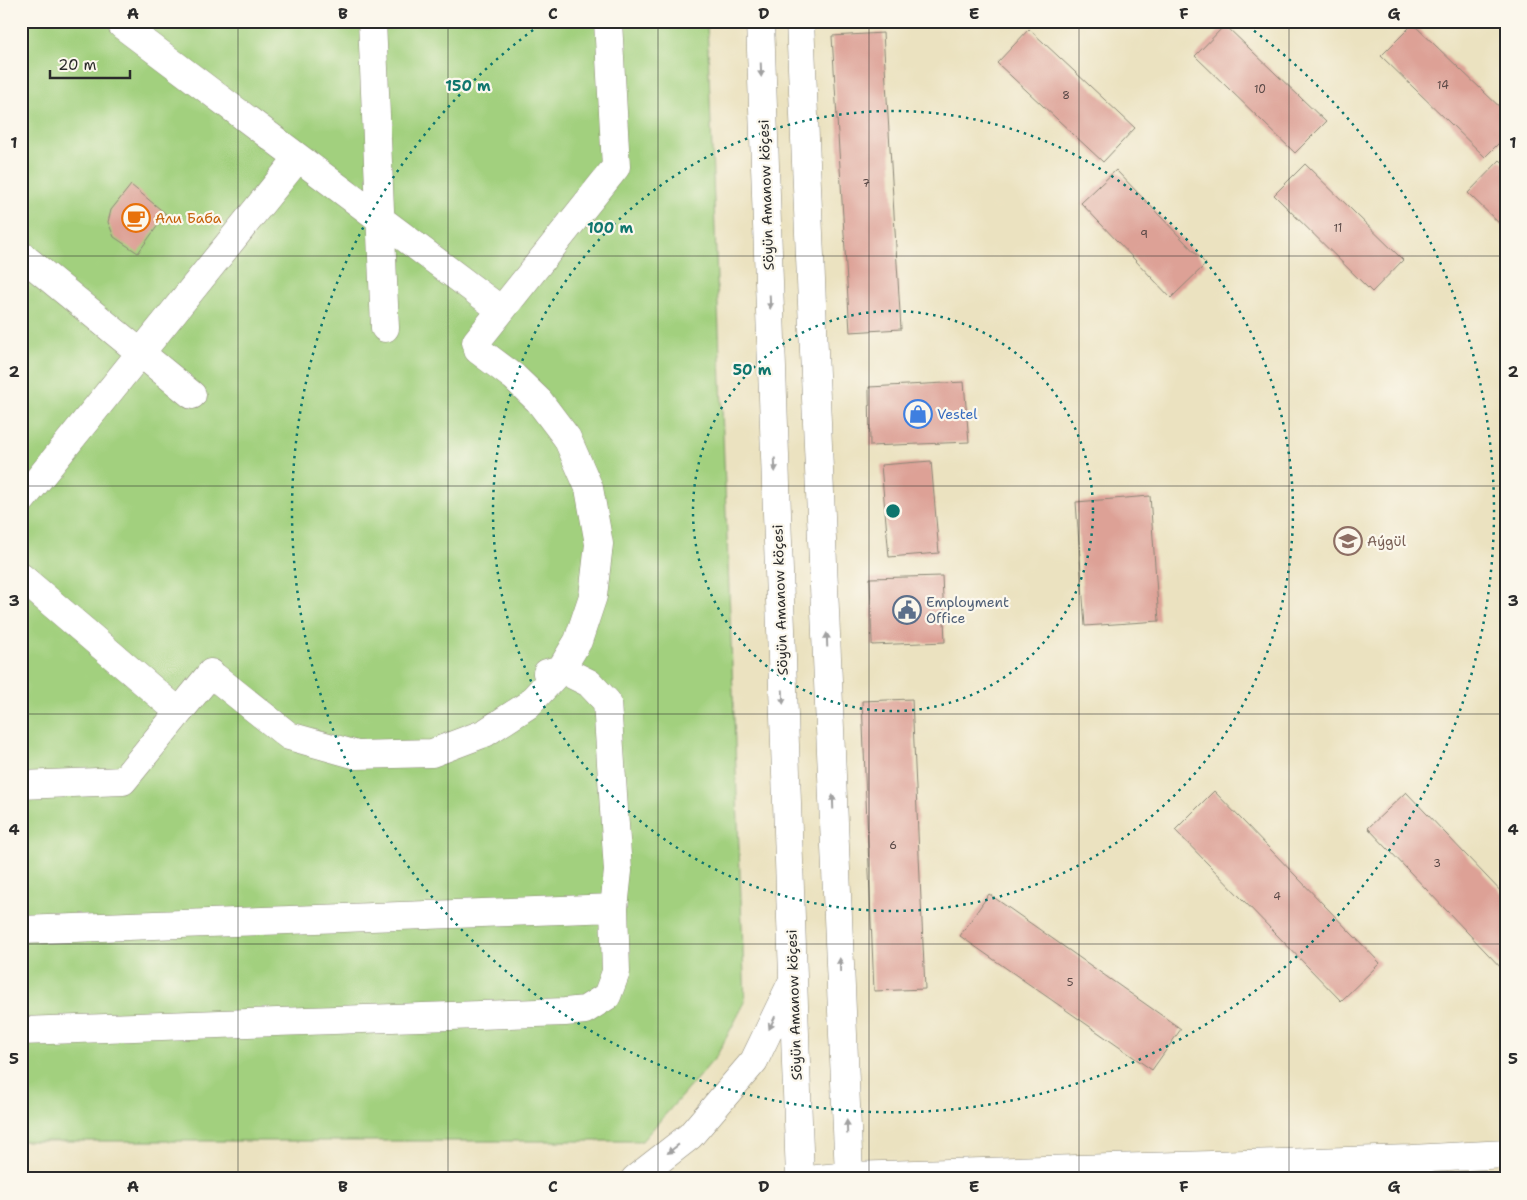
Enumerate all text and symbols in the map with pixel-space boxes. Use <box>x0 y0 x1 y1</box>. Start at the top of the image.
text: A <box>127 3 139 24</box>
text: B <box>338 3 348 24</box>
text: C <box>548 3 558 24</box>
text: D <box>758 3 770 24</box>
text: E <box>969 3 979 24</box>
text: F <box>1179 3 1189 24</box>
text: G <box>1388 3 1401 24</box>
scale bar <box>50 48 130 80</box>
text: 20 m <box>58 55 97 75</box>
one-way arrow <box>758 62 766 78</box>
text: 150 m <box>445 76 491 96</box>
house number: 14 <box>1437 78 1449 93</box>
house number: 10 <box>1254 82 1266 97</box>
house number: 8 <box>1062 88 1070 103</box>
street label: Söyün Amanow köçesi <box>754 119 778 271</box>
text: 1 <box>10 132 18 153</box>
text: 1 <box>1509 132 1517 153</box>
house number: 7 <box>862 176 870 191</box>
cafe icon: Али Баба <box>121 203 151 233</box>
place label: Али Баба <box>155 209 222 227</box>
text: 100 m <box>587 218 633 238</box>
house number: 11 <box>1334 221 1342 236</box>
house number: 9 <box>1140 227 1148 242</box>
one-way arrow <box>766 295 774 311</box>
text: 50 m <box>733 360 772 380</box>
text: 2 <box>8 361 20 382</box>
text: 2 <box>1507 361 1519 382</box>
shop icon: Vestel <box>903 399 933 429</box>
place label: Vestel <box>937 405 978 423</box>
one-way arrow <box>772 457 780 473</box>
centre of rings <box>884 502 902 520</box>
street label: Söyün Amanow köçesi <box>768 524 792 676</box>
school or university icon: Aýgül <box>1333 526 1363 556</box>
place label: Aýgül <box>1367 532 1407 550</box>
text: 3 <box>8 590 20 611</box>
text: 3 <box>1507 590 1519 611</box>
place label: Employment Office <box>926 593 1009 627</box>
public building icon: Employment Office <box>892 595 922 625</box>
one-way arrow <box>822 632 830 648</box>
one-way arrow <box>780 689 788 705</box>
one-way arrow <box>829 794 837 810</box>
text: 4 <box>8 819 20 840</box>
text: 4 <box>1507 819 1519 840</box>
house number: 6 <box>889 838 897 853</box>
house number: 3 <box>1433 856 1441 871</box>
house number: 4 <box>1273 889 1281 904</box>
street label: Söyün Amanow köçesi <box>782 929 806 1081</box>
one-way arrow <box>836 957 844 973</box>
house number: 5 <box>1067 975 1074 990</box>
one-way arrow <box>768 1016 776 1030</box>
text: 5 <box>9 1048 19 1069</box>
text: 5 <box>1508 1048 1518 1069</box>
one-way arrow <box>843 1119 851 1135</box>
one-way arrow <box>667 1144 680 1155</box>
text: A <box>127 1176 139 1197</box>
text: B <box>338 1176 348 1197</box>
text: C <box>548 1176 558 1197</box>
text: D <box>758 1176 770 1197</box>
text: E <box>969 1176 979 1197</box>
text: F <box>1179 1176 1189 1197</box>
text: G <box>1388 1176 1401 1197</box>

